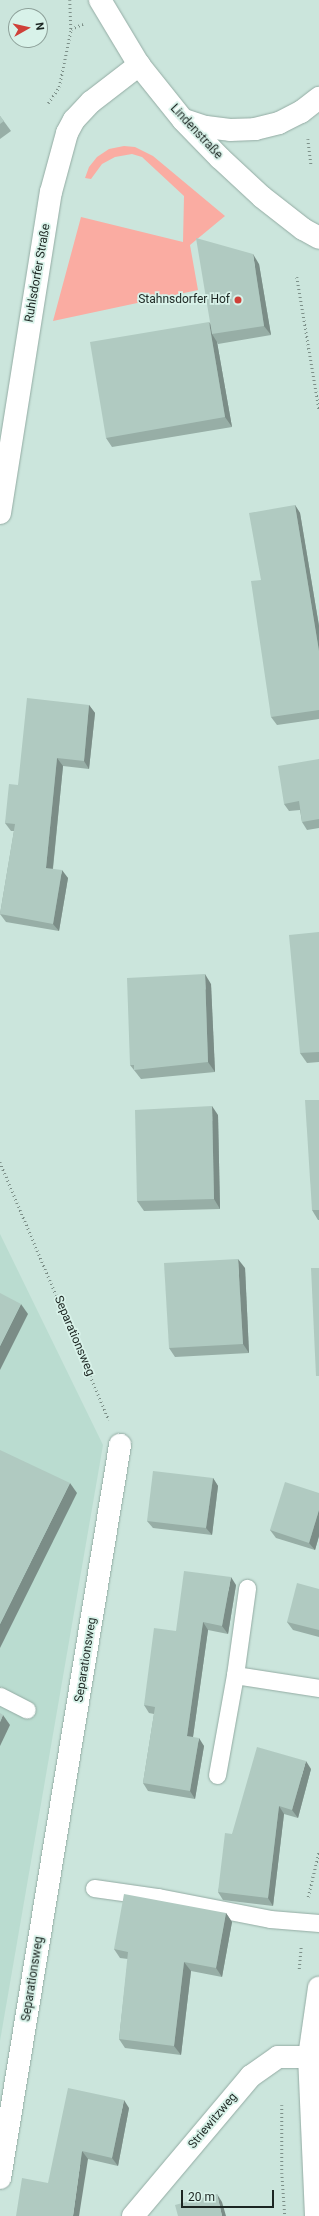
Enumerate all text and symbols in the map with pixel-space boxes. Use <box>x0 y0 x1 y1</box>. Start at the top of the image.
north arrow <box>8 8 48 48</box>
text: N <box>32 22 46 31</box>
street label: Lindenstraße <box>167 102 225 162</box>
street label: Ruhlsdorfer Straße <box>22 223 54 323</box>
place label: Stahnsdorfer Hof <box>138 293 230 307</box>
marker: Stahnsdorfer Hof <box>233 295 243 305</box>
street label: Separationsweg <box>51 1294 97 1378</box>
street label: Separationsweg <box>72 1617 100 1703</box>
street label: Separationsweg <box>19 1936 47 2022</box>
street label: Striewitzweg <box>186 2090 240 2152</box>
scale bar <box>183 2182 276 2208</box>
text: 20 m <box>188 2190 215 2204</box>

